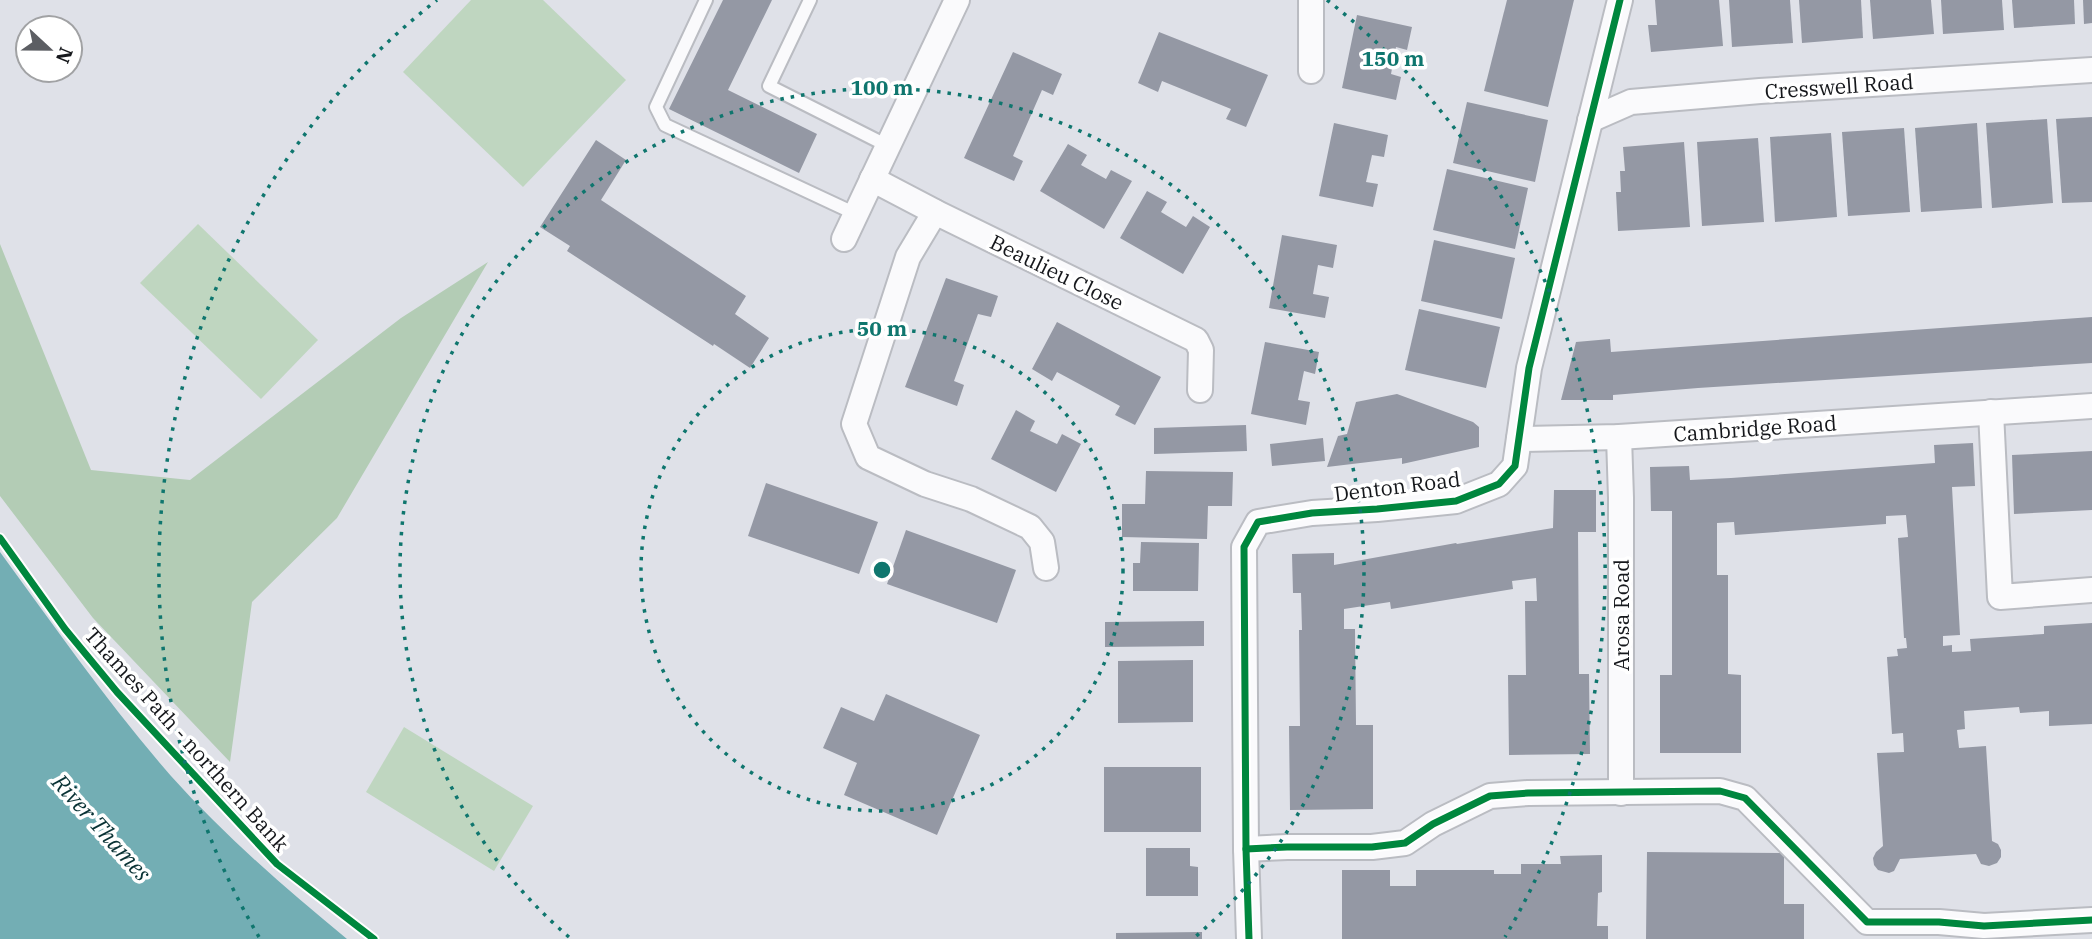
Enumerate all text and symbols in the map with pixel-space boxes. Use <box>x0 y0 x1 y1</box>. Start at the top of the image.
north arrow <box>14 14 84 84</box>
text: N <box>51 44 79 67</box>
text: 150 m <box>1361 44 1425 72</box>
street label: Cresswell Road <box>1764 67 1915 105</box>
text: 100 m <box>850 73 914 101</box>
street label: Beaulieu Close <box>986 228 1128 316</box>
text: 50 m <box>857 314 907 342</box>
street label: Cambridge Road <box>1672 408 1838 448</box>
street label: Denton Road <box>1332 464 1462 508</box>
centre of rings <box>870 558 894 582</box>
street label: Arosa Road <box>1607 559 1635 671</box>
street label: Thames Path - northern Bank <box>79 621 296 858</box>
water label: River Thames <box>45 766 158 887</box>

